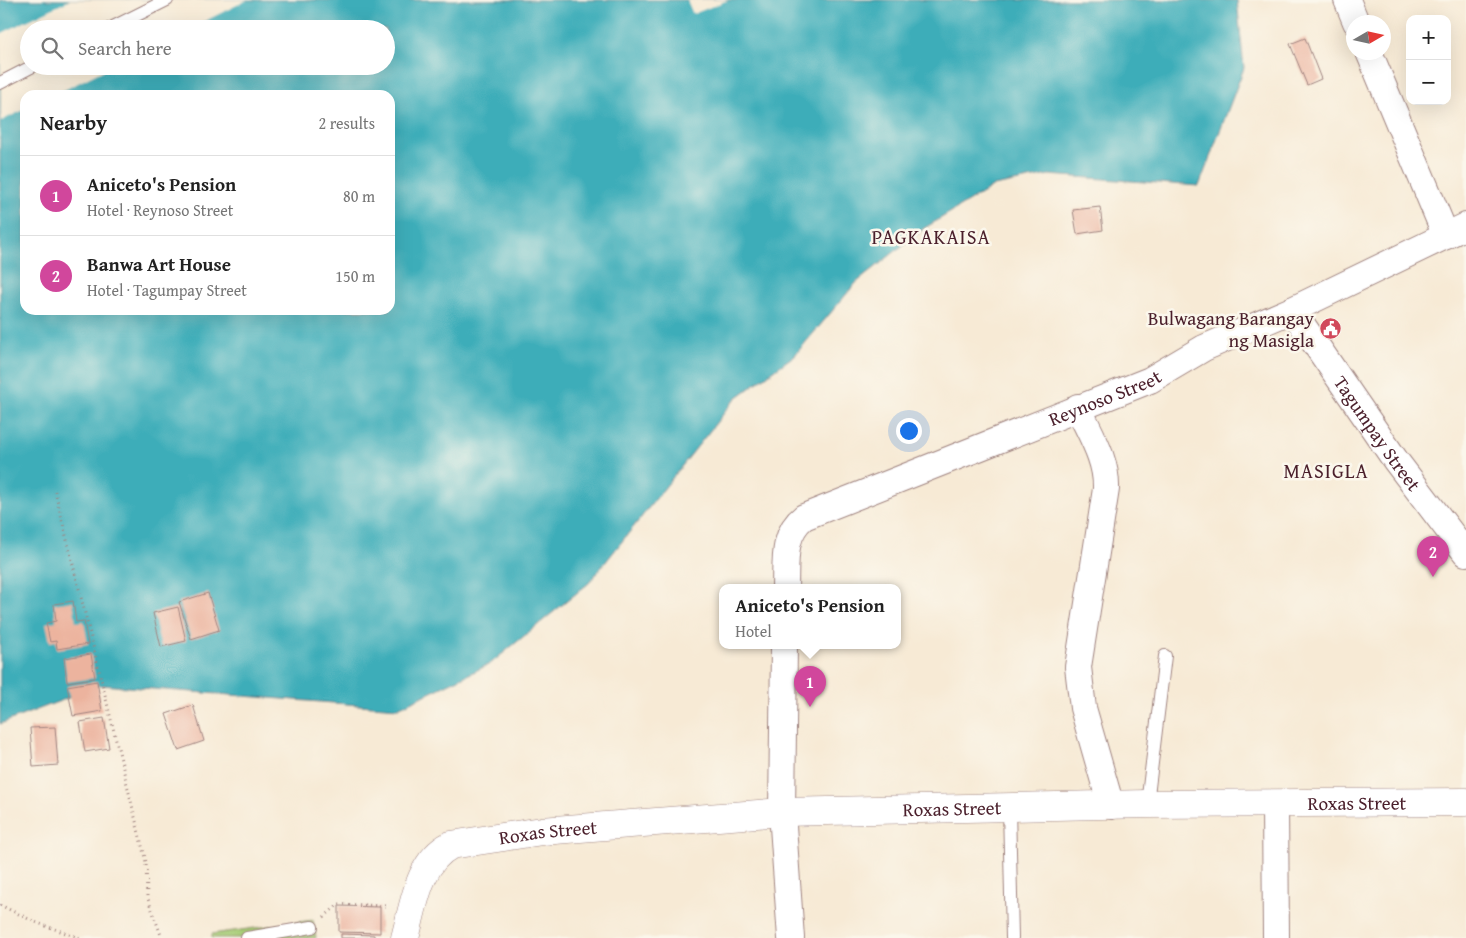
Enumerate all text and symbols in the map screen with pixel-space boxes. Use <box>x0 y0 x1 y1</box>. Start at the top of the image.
north arrow <box>1346 15 1391 60</box>
map controls <box>1406 15 1451 105</box>
button: + <box>1406 15 1451 60</box>
search box <box>20 20 395 75</box>
icon: search <box>38 34 66 62</box>
text: Search here <box>78 34 172 62</box>
button: − <box>1406 60 1451 105</box>
text: Nearby <box>40 107 107 138</box>
text: 2 results <box>318 111 375 135</box>
text: Aniceto's Pension <box>87 170 236 198</box>
text: 1 <box>52 184 60 208</box>
text: 80 m <box>343 184 375 208</box>
text: Hotel · Reynoso Street <box>87 198 233 222</box>
district label: PAGKAKAISA <box>871 222 991 251</box>
text: Banwa Art House <box>87 250 231 278</box>
text: 2 <box>52 264 60 288</box>
text: 150 m <box>335 264 375 288</box>
text: Hotel · Tagumpay Street <box>87 278 247 302</box>
place label: Bulwagang Barangay ng Masigla <box>1148 304 1315 354</box>
public building icon: Bulwagang Barangay ng Masigla <box>1318 317 1342 341</box>
street label: Reynoso Street <box>1044 362 1167 433</box>
street label: Tagumpay Street <box>1327 370 1428 497</box>
your location <box>896 418 922 444</box>
district label: MASIGLA <box>1283 456 1369 485</box>
pin: 2 <box>1417 536 1449 577</box>
popup <box>719 584 901 649</box>
text: Aniceto's Pension <box>735 591 885 619</box>
text: Hotel <box>735 619 772 643</box>
pin: 1 <box>794 666 826 707</box>
street label: Roxas Street <box>1307 788 1407 817</box>
street label: Roxas Street <box>902 793 1002 823</box>
street label: Roxas Street <box>497 813 598 851</box>

